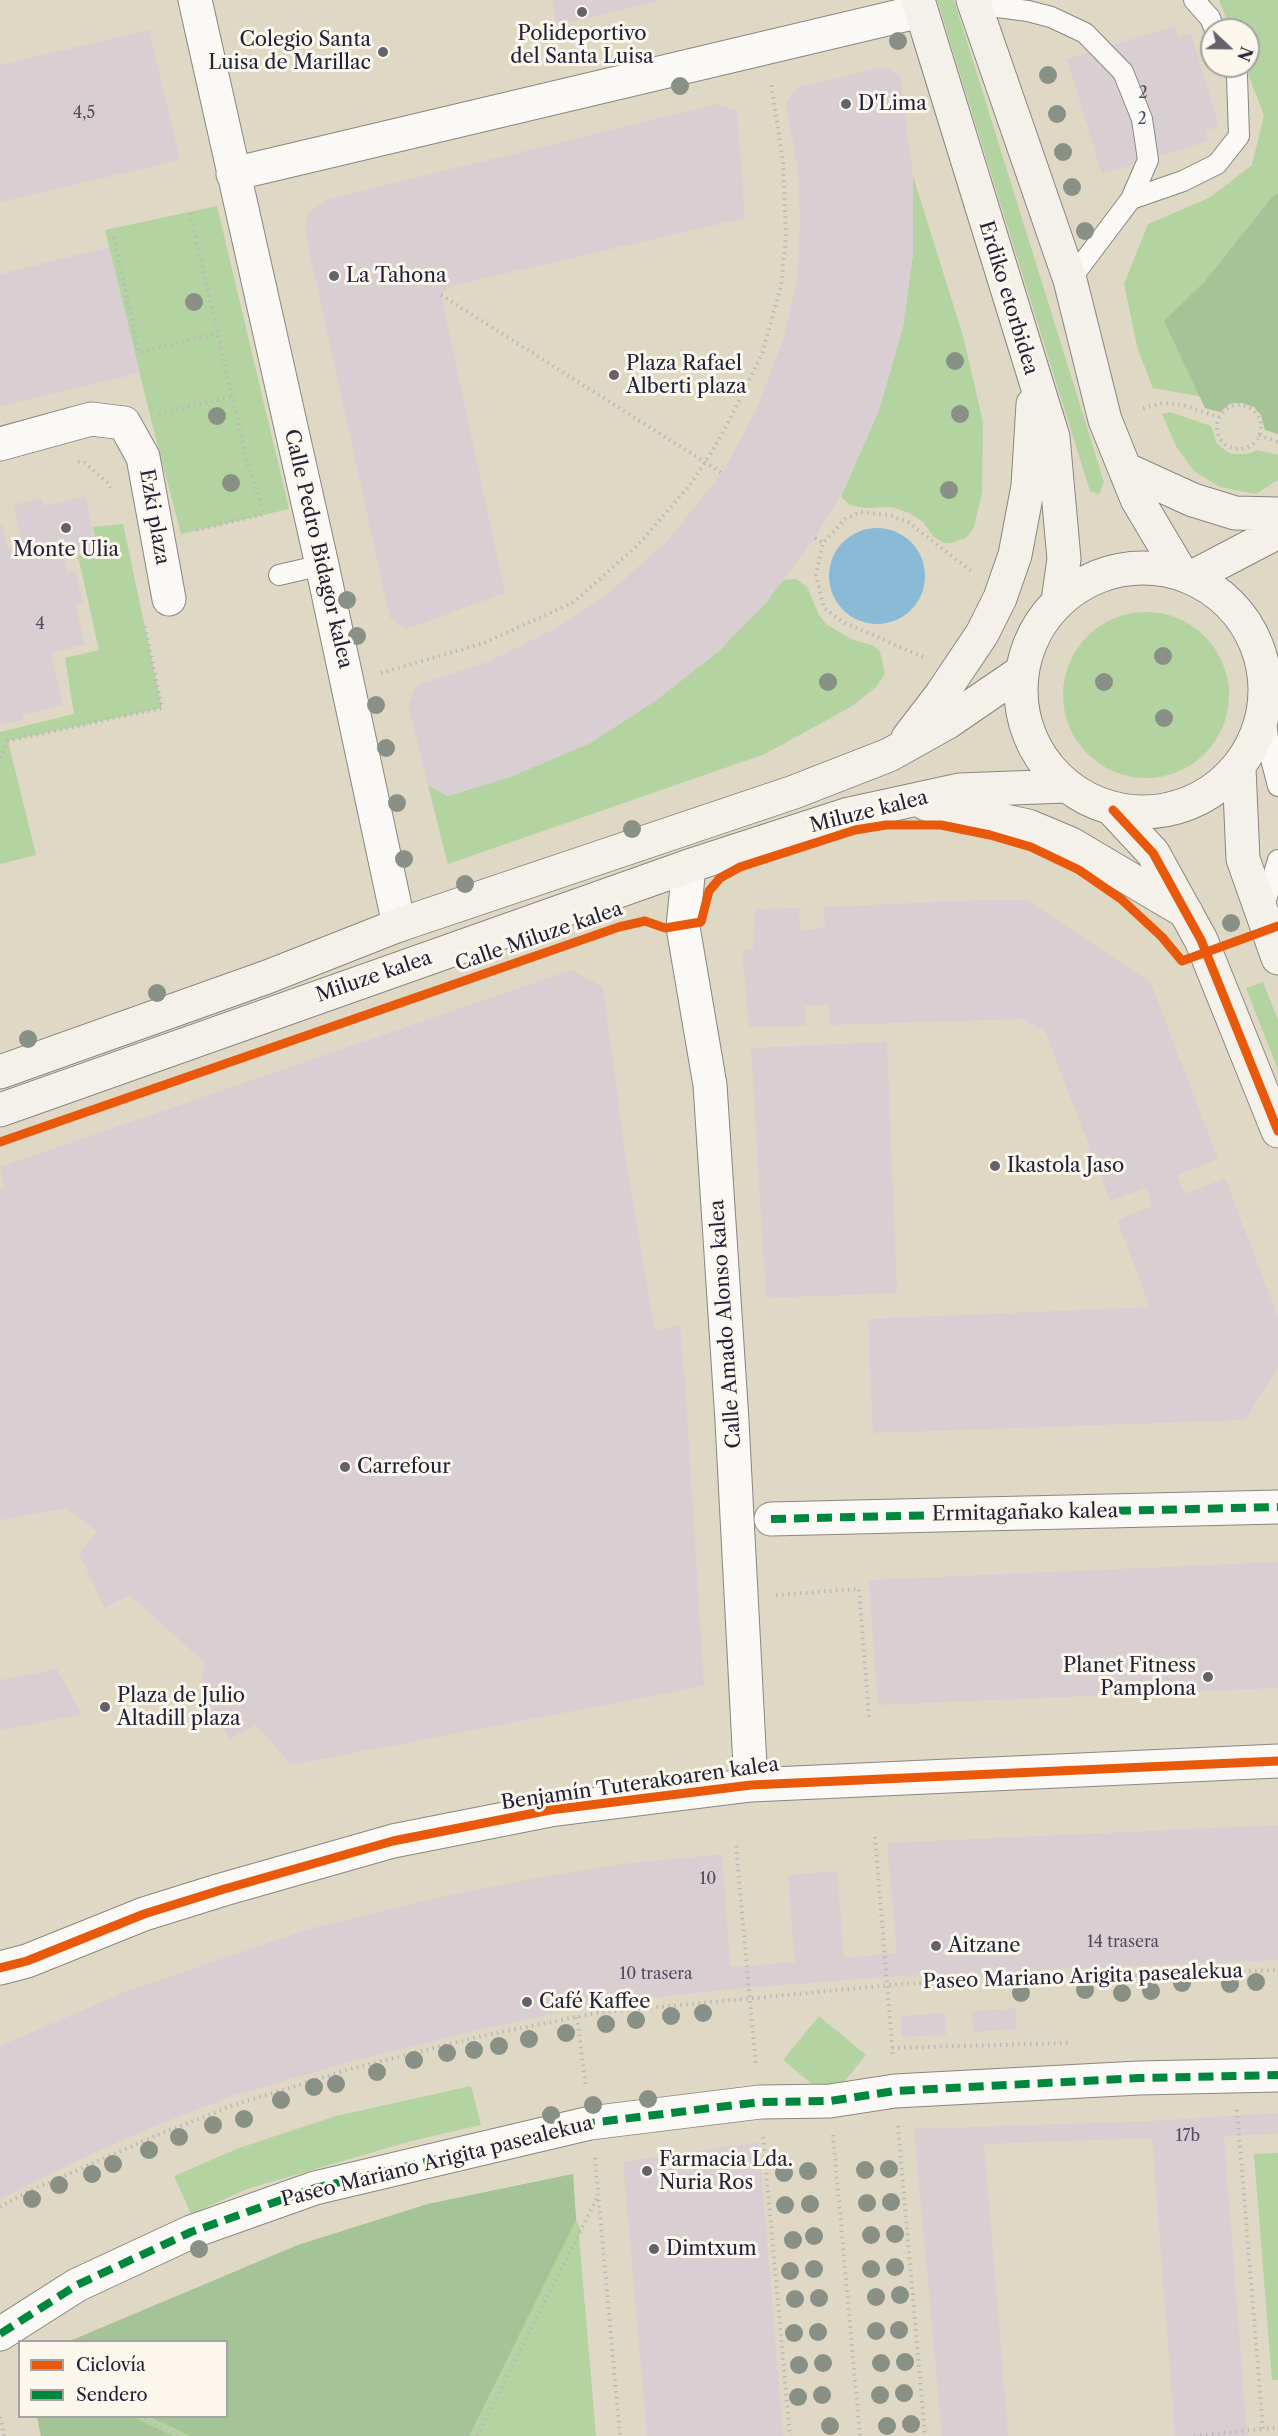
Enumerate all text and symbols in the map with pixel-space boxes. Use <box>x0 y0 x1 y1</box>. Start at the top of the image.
marker: Polideportivo del Santa Luisa <box>575 5 589 19</box>
north arrow <box>1200 18 1260 78</box>
place label: Polideportivo del Santa Luisa <box>510 22 654 69</box>
place label: Colegio Santa Luisa de Marillac <box>208 28 371 75</box>
text: N <box>1233 44 1257 64</box>
marker: Colegio Santa Luisa de Marillac <box>376 45 390 59</box>
house number: 2 <box>1138 83 1148 103</box>
place label: D'Lima <box>858 92 927 116</box>
marker: D'Lima <box>839 97 853 111</box>
house number: 4,5 <box>73 103 95 123</box>
house number: 2 <box>1137 109 1147 129</box>
street label: Erdiko etorbidea <box>973 218 1043 378</box>
place label: La Tahona <box>346 264 446 288</box>
marker: La Tahona <box>327 269 341 283</box>
place label: Plaza Rafael Alberti plaza <box>626 352 747 399</box>
marker: Plaza Rafael Alberti plaza <box>607 368 621 382</box>
street label: Calle Pedro Bidagor kalea <box>279 427 357 671</box>
street label: Ezki plaza <box>134 467 174 567</box>
marker: Monte Ulia <box>59 521 73 535</box>
place label: Monte Ulia <box>13 538 119 562</box>
house number: 4 <box>35 614 45 634</box>
street label: Miluze kalea <box>808 786 930 838</box>
street label: Calle Miluze kalea <box>452 897 626 977</box>
street label: Miluze kalea <box>313 946 435 1008</box>
place label: Ikastola Jaso <box>1007 1154 1124 1178</box>
marker: Ikastola Jaso <box>988 1159 1002 1173</box>
street label: Calle Amado Alonso kalea <box>705 1199 747 1449</box>
place label: Carrefour <box>357 1455 451 1479</box>
marker: Carrefour <box>338 1460 352 1474</box>
street label: Ermitagañako kalea <box>932 1499 1118 1527</box>
place label: Planet Fitness Pamplona <box>1063 1654 1196 1701</box>
marker: Planet Fitness Pamplona <box>1201 1670 1215 1684</box>
place label: Plaza de Julio Altadill plaza <box>117 1684 245 1731</box>
marker: Plaza de Julio Altadill plaza <box>98 1700 112 1714</box>
street label: Benjamín Tuterakoaren kalea <box>499 1753 781 1815</box>
house number: 10 <box>700 1869 716 1889</box>
house number: 14 trasera <box>1087 1932 1159 1952</box>
place label: Aitzane <box>948 1934 1021 1958</box>
marker: Aitzane <box>929 1939 943 1953</box>
street label: Paseo Mariano Arigita pasealekua <box>922 1959 1244 1995</box>
house number: 10 trasera <box>620 1964 692 1984</box>
place label: Café Kaffee <box>539 1990 650 2014</box>
marker: Café Kaffee <box>520 1995 534 2009</box>
street label: Paseo Mariano Arigita pasealekua <box>279 2112 595 2212</box>
house number: 17b <box>1176 2126 1200 2146</box>
place label: Farmacia Lda. Nuria Ros <box>659 2148 793 2195</box>
marker: Farmacia Lda. Nuria Ros <box>640 2164 654 2178</box>
place label: Dimtxum <box>666 2237 757 2261</box>
marker: Dimtxum <box>647 2242 661 2256</box>
legend <box>18 2340 228 2418</box>
text: Ciclovía <box>76 2354 145 2376</box>
text: Sendero <box>76 2384 148 2406</box>

